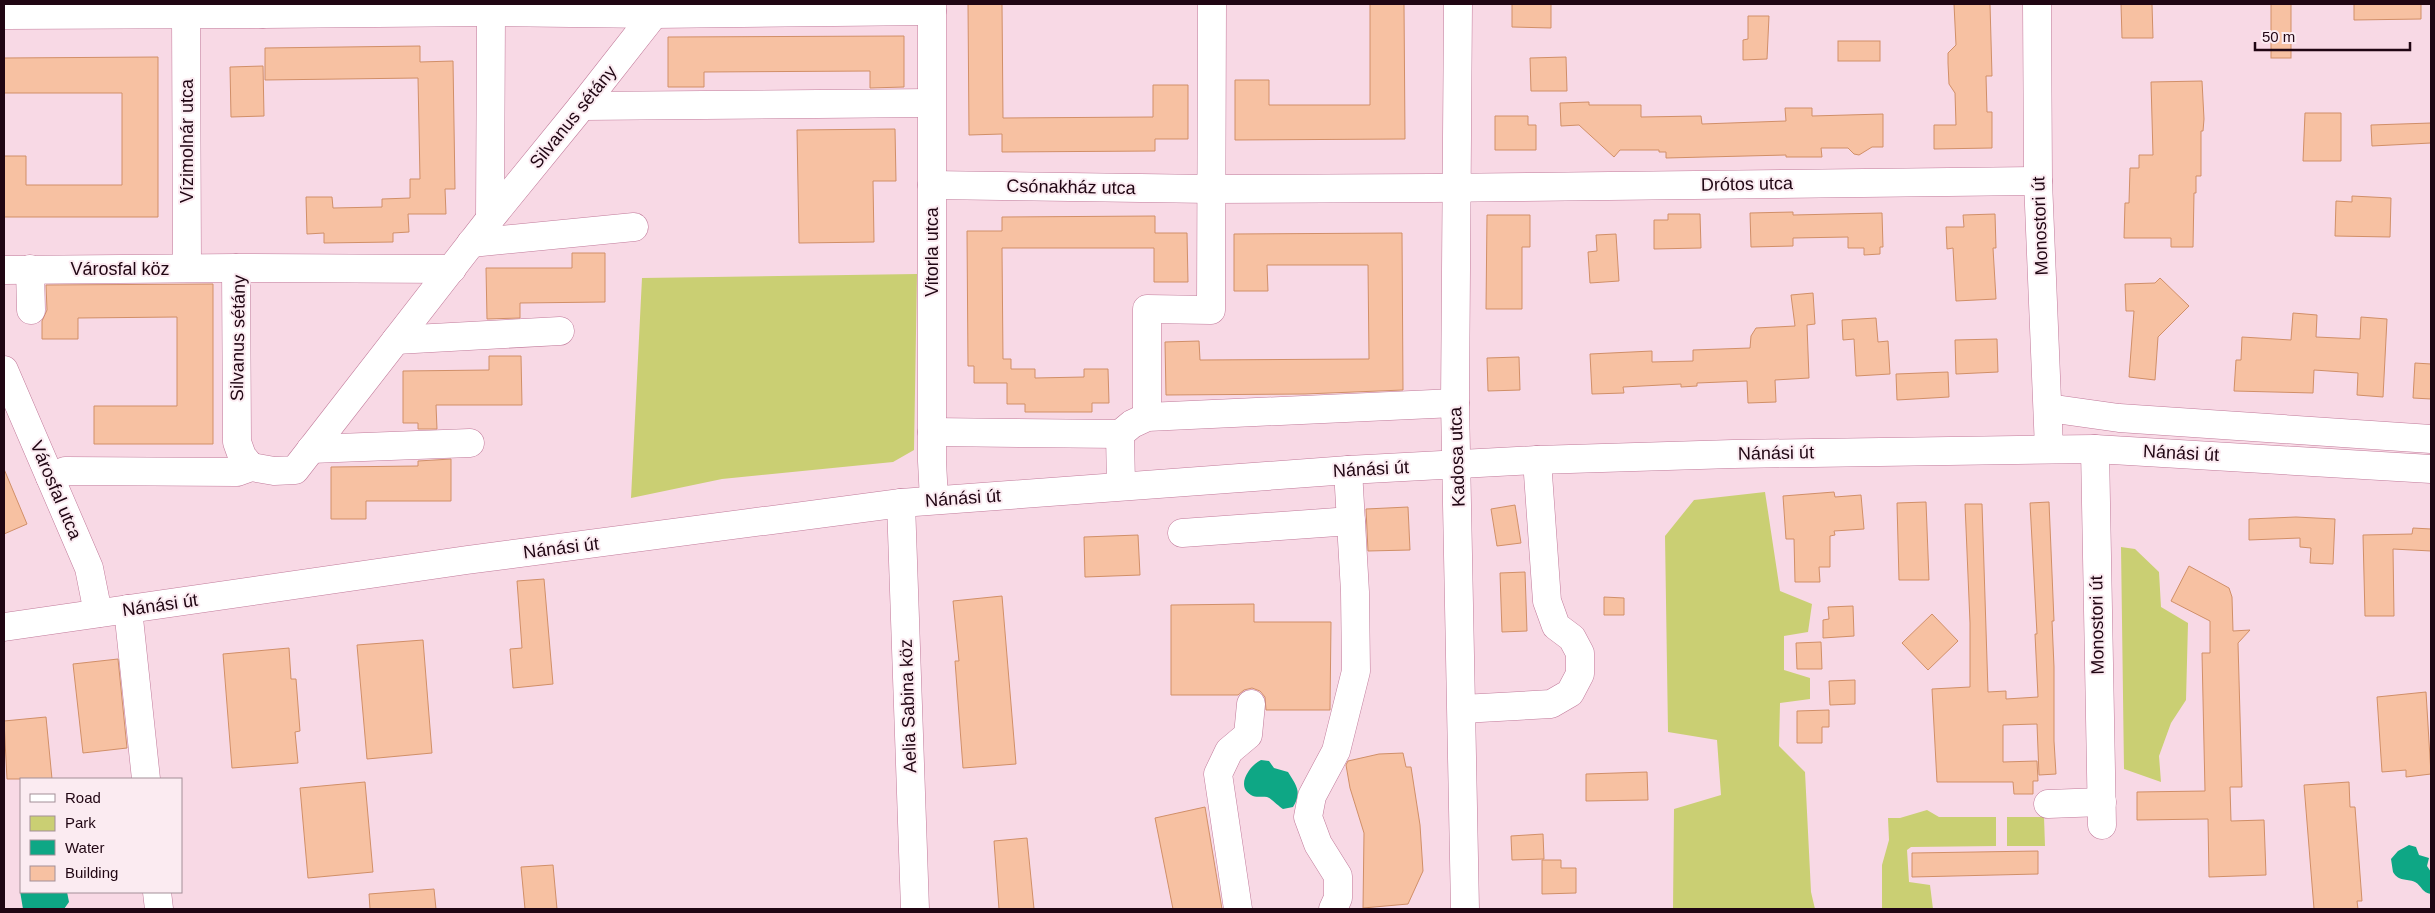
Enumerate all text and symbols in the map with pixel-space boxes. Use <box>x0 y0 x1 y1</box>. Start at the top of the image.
scale bar <box>2255 20 2410 52</box>
text: 50 m <box>2262 28 2295 45</box>
street label: Silvanus sétány <box>526 62 620 172</box>
street label: Vízimolnár utca <box>177 78 197 203</box>
street label: Drótos utca <box>1701 173 1794 195</box>
street label: Csónakház utca <box>1006 176 1137 198</box>
street label: Monostori út <box>2028 176 2052 276</box>
street label: Vitorla utca <box>922 206 942 297</box>
street label: Városfal köz <box>70 259 170 279</box>
street label: Silvanus sétány <box>227 275 249 401</box>
street label: Kadosa utca <box>1445 406 1469 507</box>
street label: Városfal utca <box>26 438 86 543</box>
street label: Nánási út <box>2143 441 2219 465</box>
street label: Nánási út <box>1738 442 1814 464</box>
street label: Nánási út <box>1333 457 1409 481</box>
street label: Nánási út <box>924 485 1002 511</box>
street label: Nánási út <box>522 533 600 563</box>
street label: Monostori út <box>2086 575 2108 675</box>
street label: Nánási út <box>121 590 199 620</box>
street label: Aelia Sabina köz <box>896 639 920 773</box>
legend <box>20 778 182 893</box>
text: Road <box>65 789 101 806</box>
text: Park <box>65 814 96 831</box>
text: Water <box>65 839 104 856</box>
text: Building <box>65 864 118 881</box>

